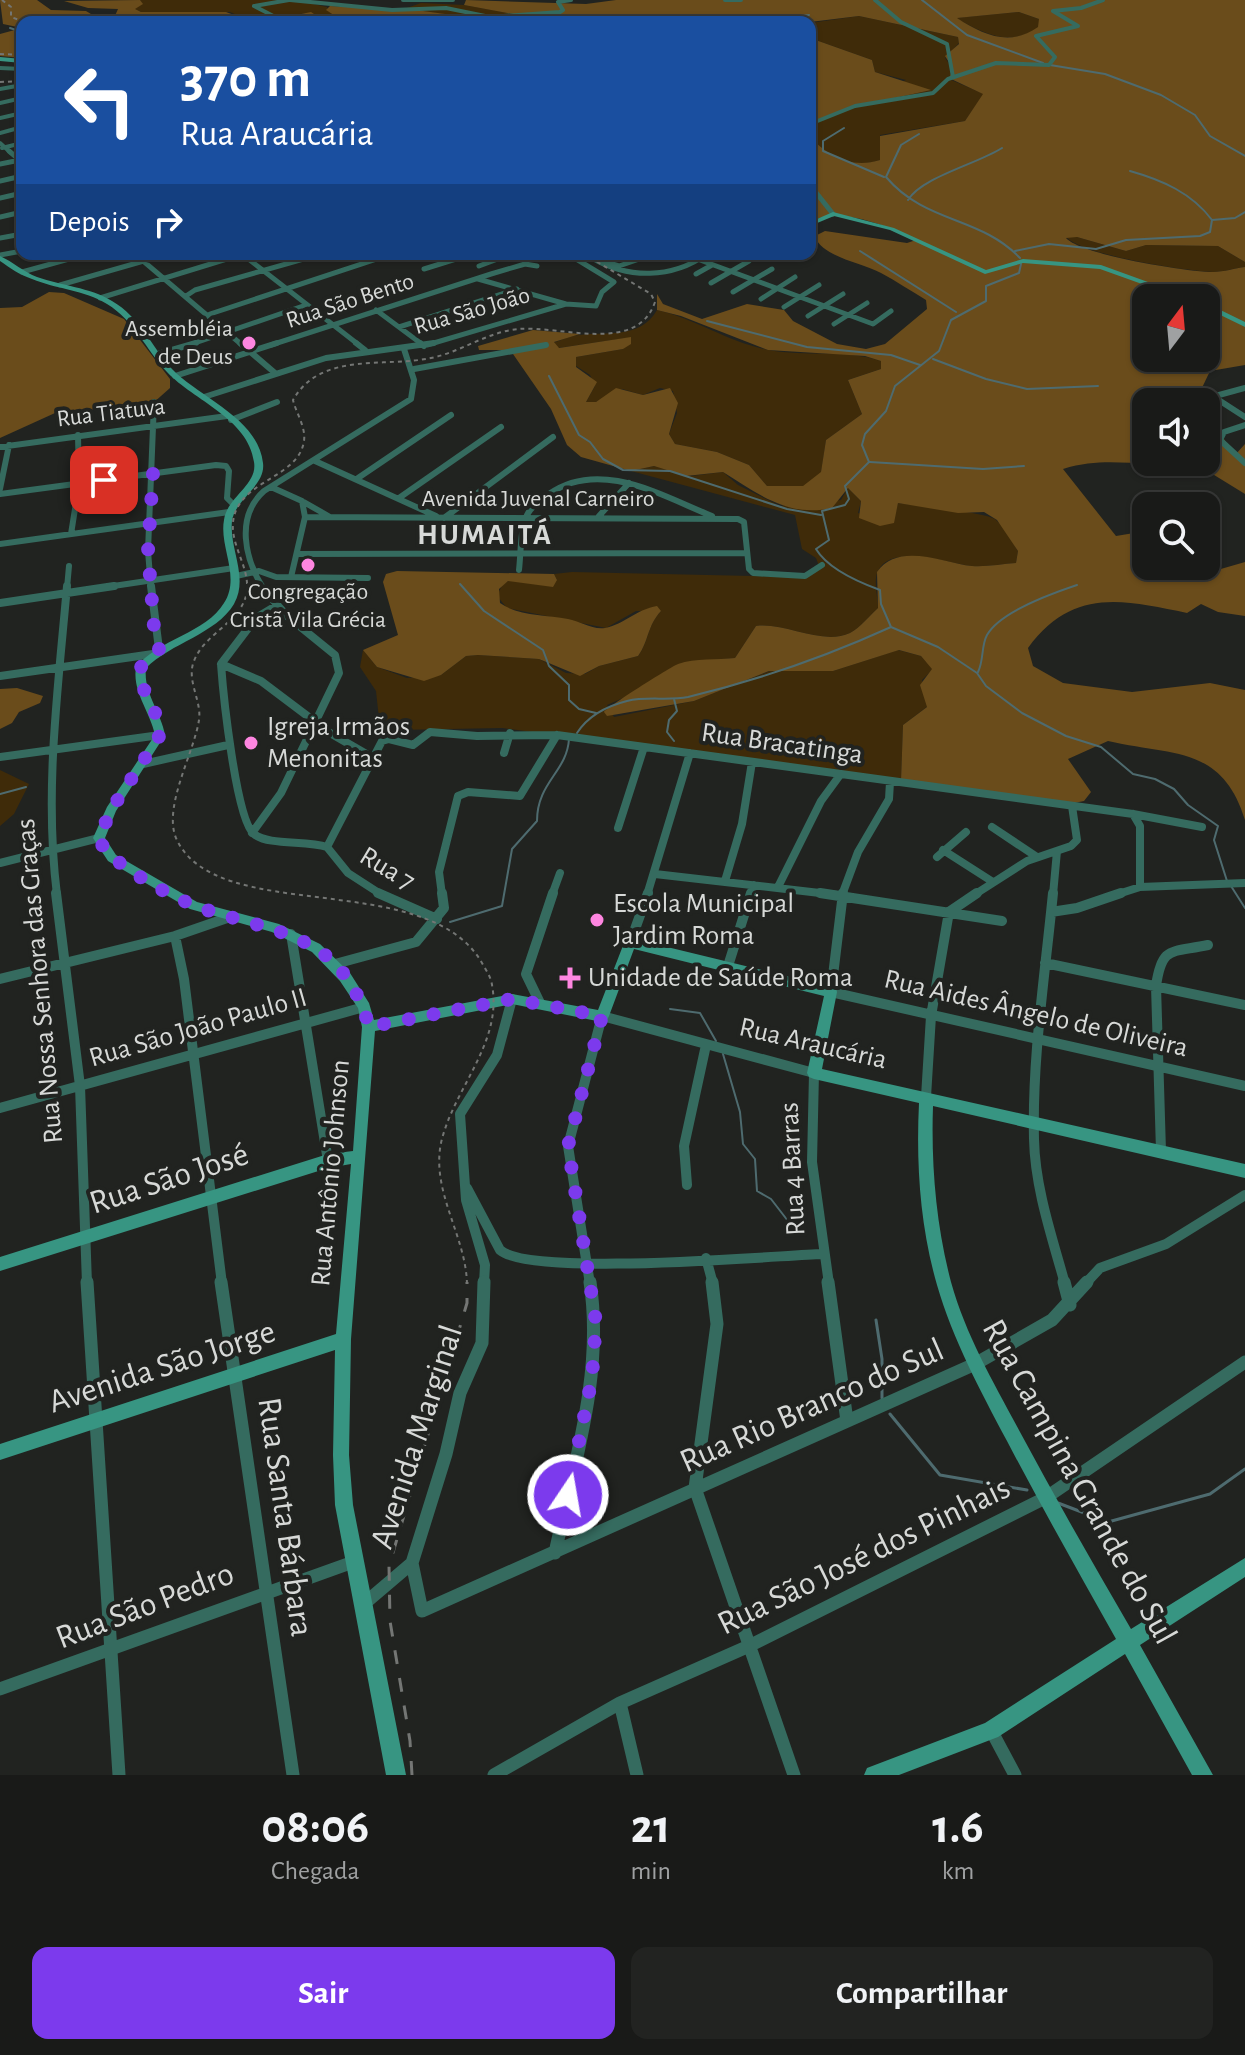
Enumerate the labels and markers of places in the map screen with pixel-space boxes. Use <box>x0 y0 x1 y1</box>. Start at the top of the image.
place label: Assembléia de Deus <box>125 317 233 369</box>
marker: Assembléia de Deus <box>240 334 258 352</box>
pin <box>70 446 138 514</box>
marker: Congregação Cristã Vila Grécia <box>299 556 317 574</box>
place label: Congregação Cristã Vila Grécia <box>230 580 386 632</box>
place label: Igreja Irmãos Menonitas <box>267 713 410 773</box>
marker: Igreja Irmãos Menonitas <box>242 734 260 752</box>
place label: Escola Municipal Jardim Roma <box>613 890 794 950</box>
marker: Escola Municipal Jardim Roma <box>588 911 606 929</box>
place label: Unidade de Saúde Roma <box>588 964 853 992</box>
marker: Unidade de Saúde Roma <box>559 967 581 989</box>

